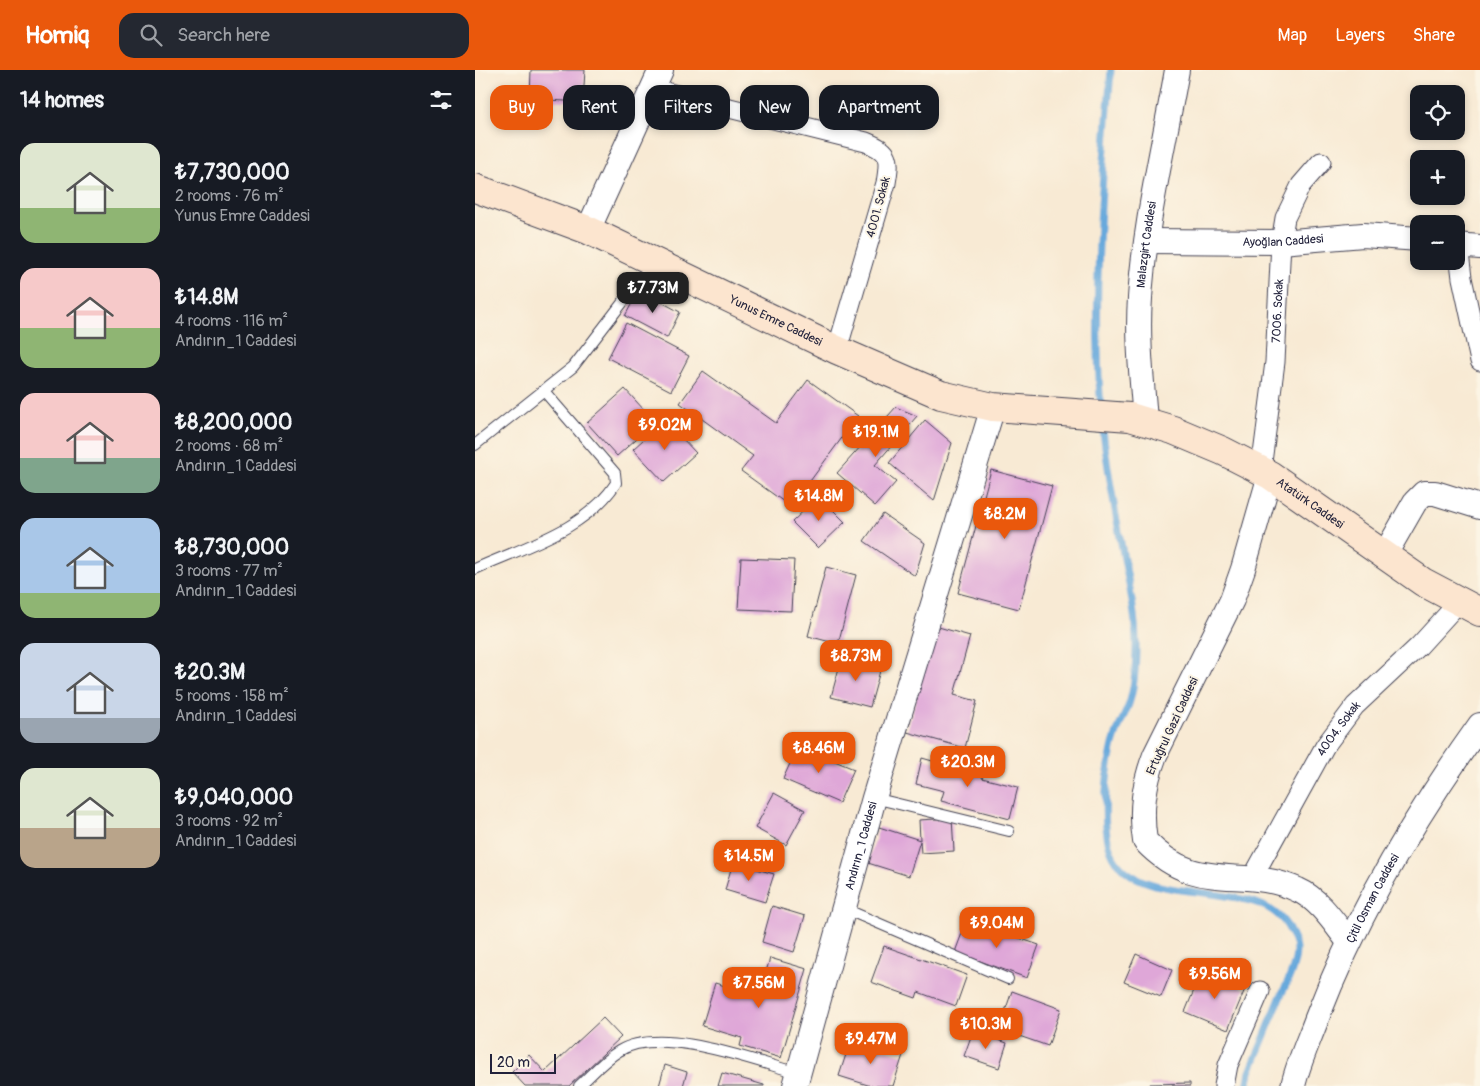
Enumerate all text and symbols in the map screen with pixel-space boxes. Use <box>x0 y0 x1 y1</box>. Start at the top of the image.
search box <box>119 13 469 58</box>
text: Homiq <box>25 21 89 50</box>
icon: search <box>137 21 165 49</box>
text: Search here <box>177 23 270 47</box>
text: Map <box>1278 24 1307 47</box>
text: Layers <box>1335 24 1385 47</box>
text: Share <box>1413 24 1455 47</box>
chip: Buy <box>490 85 553 130</box>
chip: Rent <box>563 85 635 130</box>
chip: Filters <box>645 85 730 130</box>
chip: New <box>740 85 809 130</box>
chip: Apartment <box>819 85 939 130</box>
map controls <box>1410 85 1465 270</box>
button: locate <box>1410 85 1465 140</box>
icon: filters <box>427 86 455 114</box>
text: 14 homes <box>20 87 104 114</box>
button: + <box>1410 150 1465 205</box>
text: ₺7,730,000 <box>175 159 290 186</box>
icon: home <box>60 163 120 223</box>
street label: 4001. Sokak <box>863 175 894 239</box>
text: 2 rooms · 76 m² <box>175 186 284 206</box>
street label: Malazgirt Caddesi <box>1134 200 1160 289</box>
text: Yunus Emre Caddesi <box>175 206 310 226</box>
button: − <box>1410 215 1465 270</box>
street label: Ayoğlan Caddesi <box>1242 231 1324 250</box>
pin: ₺7.73M <box>612 272 694 314</box>
text: ₺7.73M <box>628 278 678 298</box>
street label: 7006. Sokak <box>1269 279 1287 343</box>
text: ₺14.8M <box>175 284 238 311</box>
icon: home <box>60 288 120 348</box>
street label: Yunus Emre Caddesi <box>726 292 824 350</box>
text: 4 rooms · 116 m² <box>175 311 288 331</box>
text: Andırın_1 Caddesi <box>175 331 296 351</box>
pin: ₺9.02M <box>624 408 706 451</box>
text: ₺8,200,000 <box>175 409 292 436</box>
icon: home <box>60 413 120 473</box>
text: ₺9.02M <box>639 415 691 435</box>
pin: ₺19.1M <box>835 416 917 458</box>
text: ₺19.1M <box>853 422 899 442</box>
text: 2 rooms · 68 m² <box>175 436 283 456</box>
text: Andırın_1 Caddesi <box>175 456 296 476</box>
street label: Atatürk Caddesi <box>1273 475 1347 532</box>
pin: ₺14.8M <box>778 480 860 522</box>
text: ₺14.8M <box>795 486 843 506</box>
pin: ₺8.2M <box>970 498 1040 540</box>
text: ₺8.2M <box>984 504 1026 524</box>
text: ₺8,730,000 <box>175 534 289 561</box>
icon: home <box>60 538 120 598</box>
text: 3 rooms · 77 m² <box>175 561 283 581</box>
text: Andırın_1 Caddesi <box>175 581 296 601</box>
pin: ₺8.73M <box>815 640 897 682</box>
text: ₺8.73M <box>831 646 881 666</box>
text: ₺20.3M <box>175 659 245 686</box>
icon: home <box>60 663 120 723</box>
street label: Ertuğrul Gazi Caddesi <box>1143 675 1202 778</box>
text: 5 rooms · 158 m² <box>175 686 289 706</box>
street label: 4004. Sokak <box>1314 698 1364 759</box>
text: Andırın_1 Caddesi <box>175 706 296 726</box>
pin: ₺8.46M <box>778 732 860 774</box>
text: ₺8.46M <box>793 738 845 758</box>
pin: ₺20.3M <box>927 746 1009 788</box>
text: ₺20.3M <box>941 752 995 772</box>
text: ₺9,040,000 <box>175 784 293 811</box>
icon: home <box>60 788 120 848</box>
street label: Andırın_1 Caddesi <box>842 800 881 892</box>
text: 3 rooms · 92 m² <box>175 811 283 831</box>
text: Andırın_1 Caddesi <box>175 831 296 851</box>
pin: ₺14.5M <box>708 840 790 882</box>
text: ₺14.5M <box>725 846 773 866</box>
street label: Çitil Osman Caddesi <box>1343 852 1403 946</box>
pin: ₺9.04M <box>956 906 1038 949</box>
text: ₺9.04M <box>970 913 1024 933</box>
pin: ₺9.56M <box>1174 958 1256 1000</box>
text: ₺9.56M <box>1190 964 1240 984</box>
pin: ₺7.56M <box>718 966 800 1009</box>
text: ₺7.56M <box>733 973 785 993</box>
pin: ₺10.3M <box>945 1008 1027 1050</box>
text: ₺10.3M <box>961 1014 1011 1034</box>
pin: ₺9.47M <box>830 1022 912 1065</box>
text: ₺9.47M <box>846 1029 896 1049</box>
scale bar <box>490 1051 556 1074</box>
text: 20 m <box>497 1054 530 1071</box>

